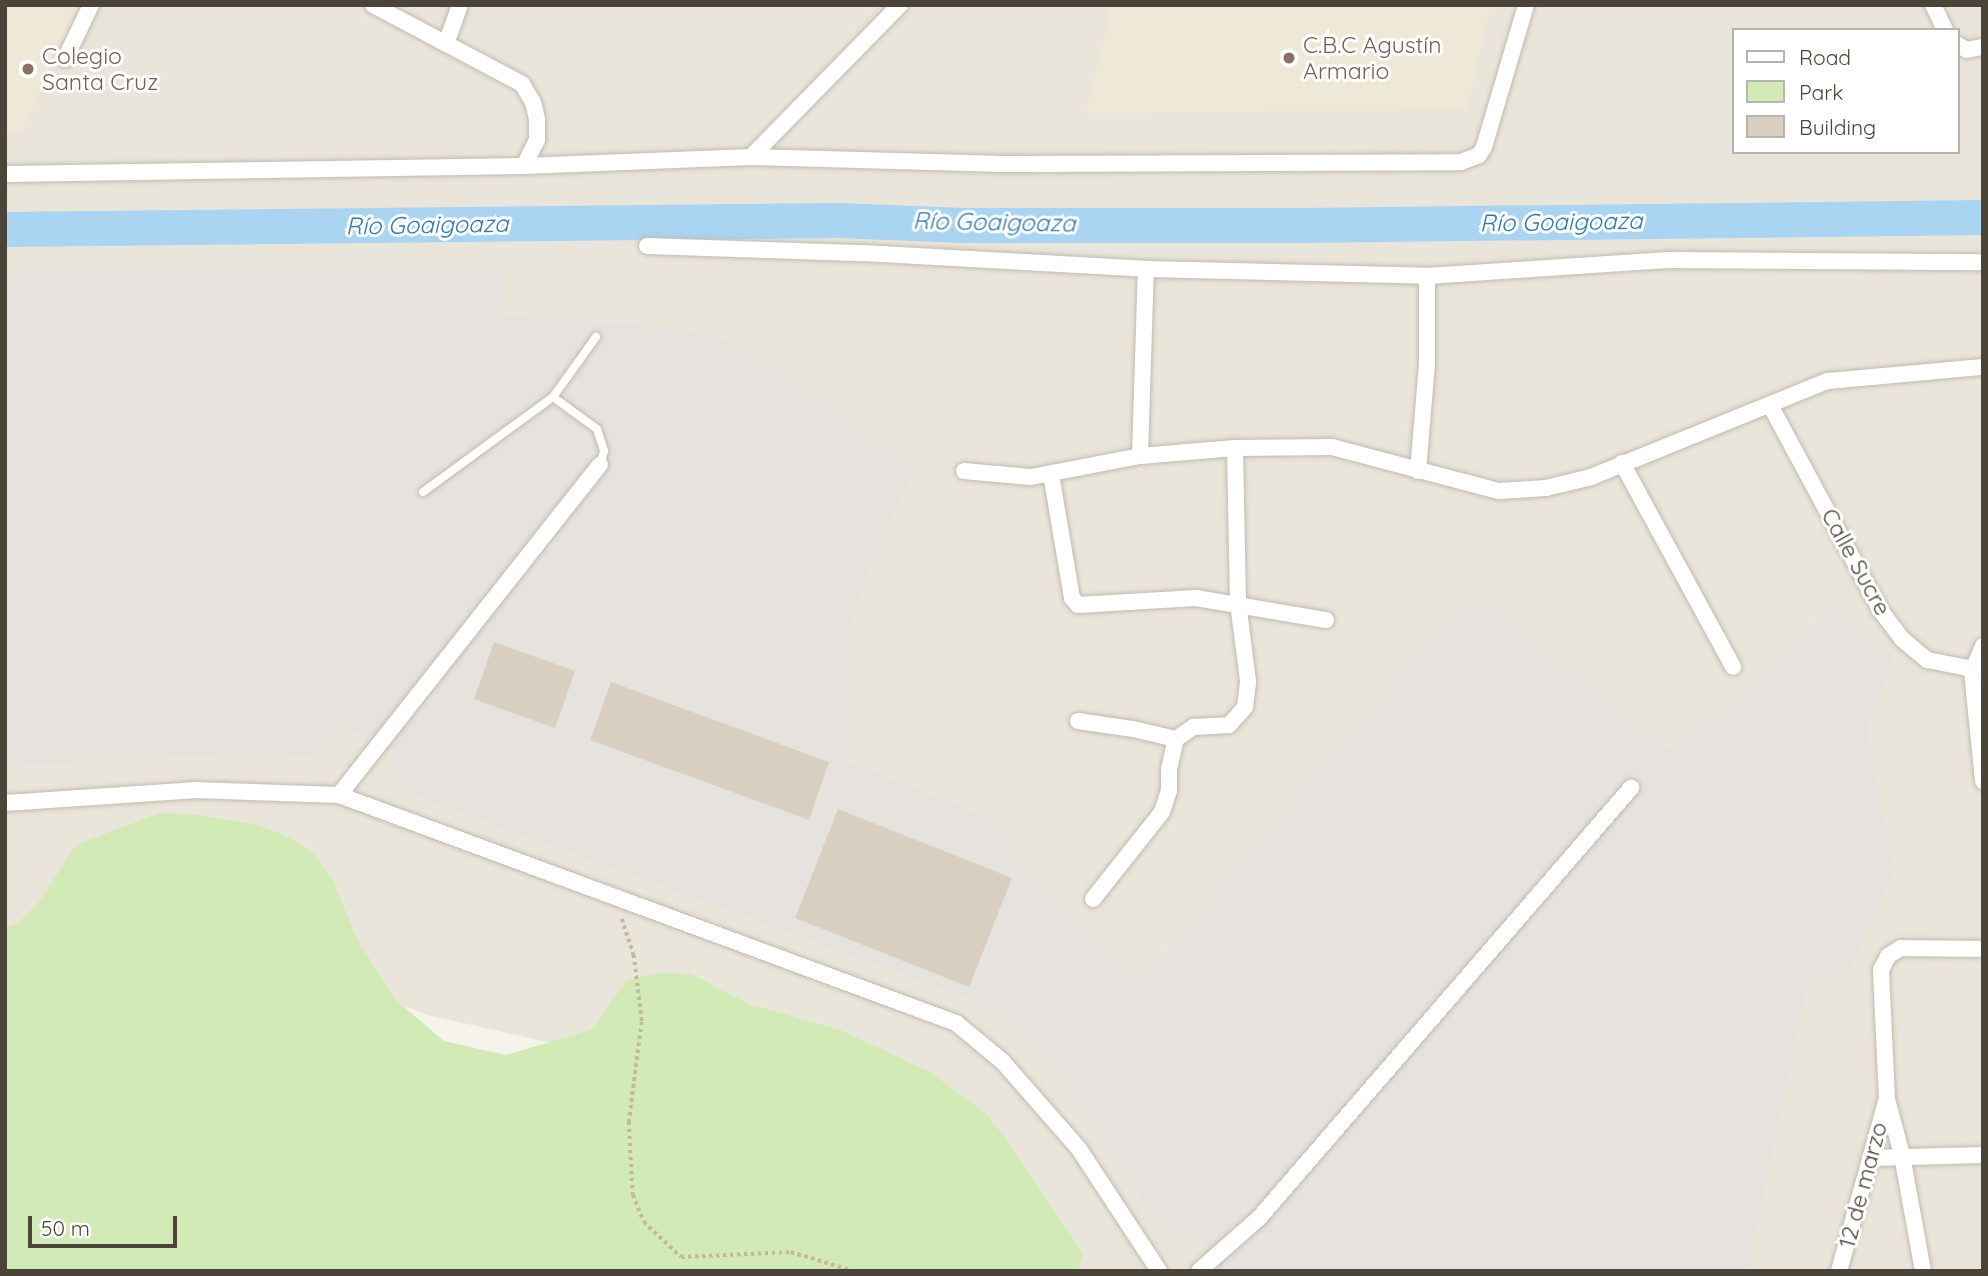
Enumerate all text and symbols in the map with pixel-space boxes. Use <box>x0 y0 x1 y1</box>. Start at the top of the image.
legend <box>1732 28 1960 154</box>
place label: C.B.C Agustín Armario <box>1303 31 1442 85</box>
place label: Colegio Santa Cruz <box>42 42 158 96</box>
text: Road <box>1799 44 1851 70</box>
marker: C.B.C Agustín Armario <box>1281 50 1297 66</box>
marker: Colegio Santa Cruz <box>20 61 36 77</box>
text: Park <box>1799 79 1843 105</box>
text: Building <box>1799 114 1876 140</box>
water label: Río Goaigoaza <box>912 206 1076 238</box>
water label: Río Goaigoaza <box>1479 206 1643 238</box>
water label: Río Goaigoaza <box>345 209 509 241</box>
street label: Calle Sucre <box>1815 504 1897 620</box>
street label: 12 de marzo <box>1833 1119 1893 1251</box>
scale bar <box>32 1202 180 1246</box>
text: 50 m <box>41 1215 90 1241</box>

